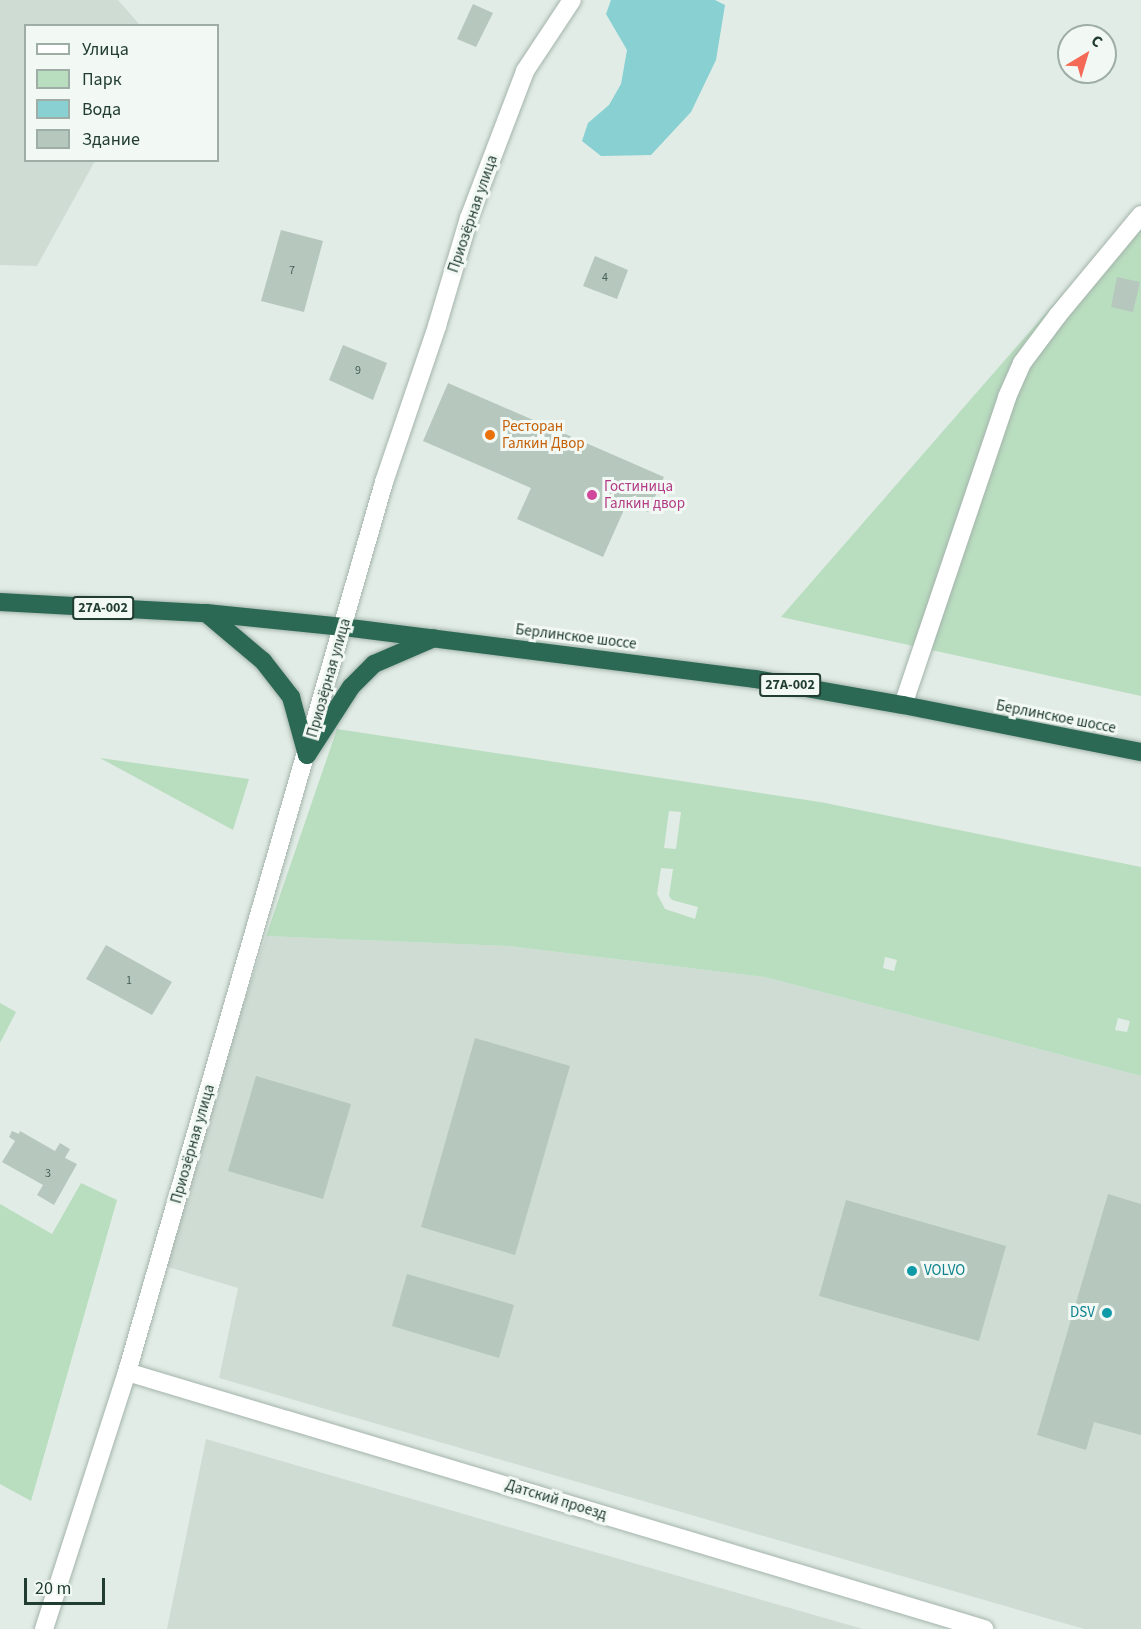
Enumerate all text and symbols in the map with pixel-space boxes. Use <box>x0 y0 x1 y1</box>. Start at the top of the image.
legend <box>24 24 219 162</box>
north arrow <box>1057 24 1117 84</box>
text: С <box>1086 30 1107 53</box>
text: Улица <box>82 37 129 62</box>
text: Парк <box>82 67 122 92</box>
text: Вода <box>82 97 121 122</box>
text: Здание <box>82 127 140 152</box>
street label: Приозёрная улица <box>444 153 502 275</box>
house number: 7 <box>289 264 295 278</box>
house number: 4 <box>602 271 608 285</box>
house number: 9 <box>355 364 361 378</box>
place label: Ресторан Галкин Двор <box>502 417 585 452</box>
marker: Ресторан Галкин Двор <box>483 428 497 442</box>
place label: Гостиница Галкин двор <box>604 477 685 512</box>
marker: Гостиница Галкин двор <box>585 488 599 502</box>
road number: 27А-002 <box>72 597 134 619</box>
street label: Приозёрная улица <box>303 616 355 740</box>
street label: Берлинское шоссе <box>514 621 638 653</box>
road number: 27А-002 <box>758 674 822 696</box>
street label: Берлинское шоссе <box>995 697 1117 737</box>
house number: 1 <box>126 974 132 988</box>
street label: Приозёрная улица <box>167 1082 219 1206</box>
house number: 3 <box>45 1167 51 1181</box>
place label: VOLVO <box>924 1262 965 1280</box>
marker: VOLVO <box>905 1264 919 1278</box>
place label: DSV <box>1070 1304 1095 1322</box>
marker: DSV <box>1100 1306 1114 1320</box>
street label: Датский проезд <box>503 1476 609 1524</box>
scale bar <box>27 1566 108 1604</box>
text: 20 m <box>35 1576 71 1601</box>

